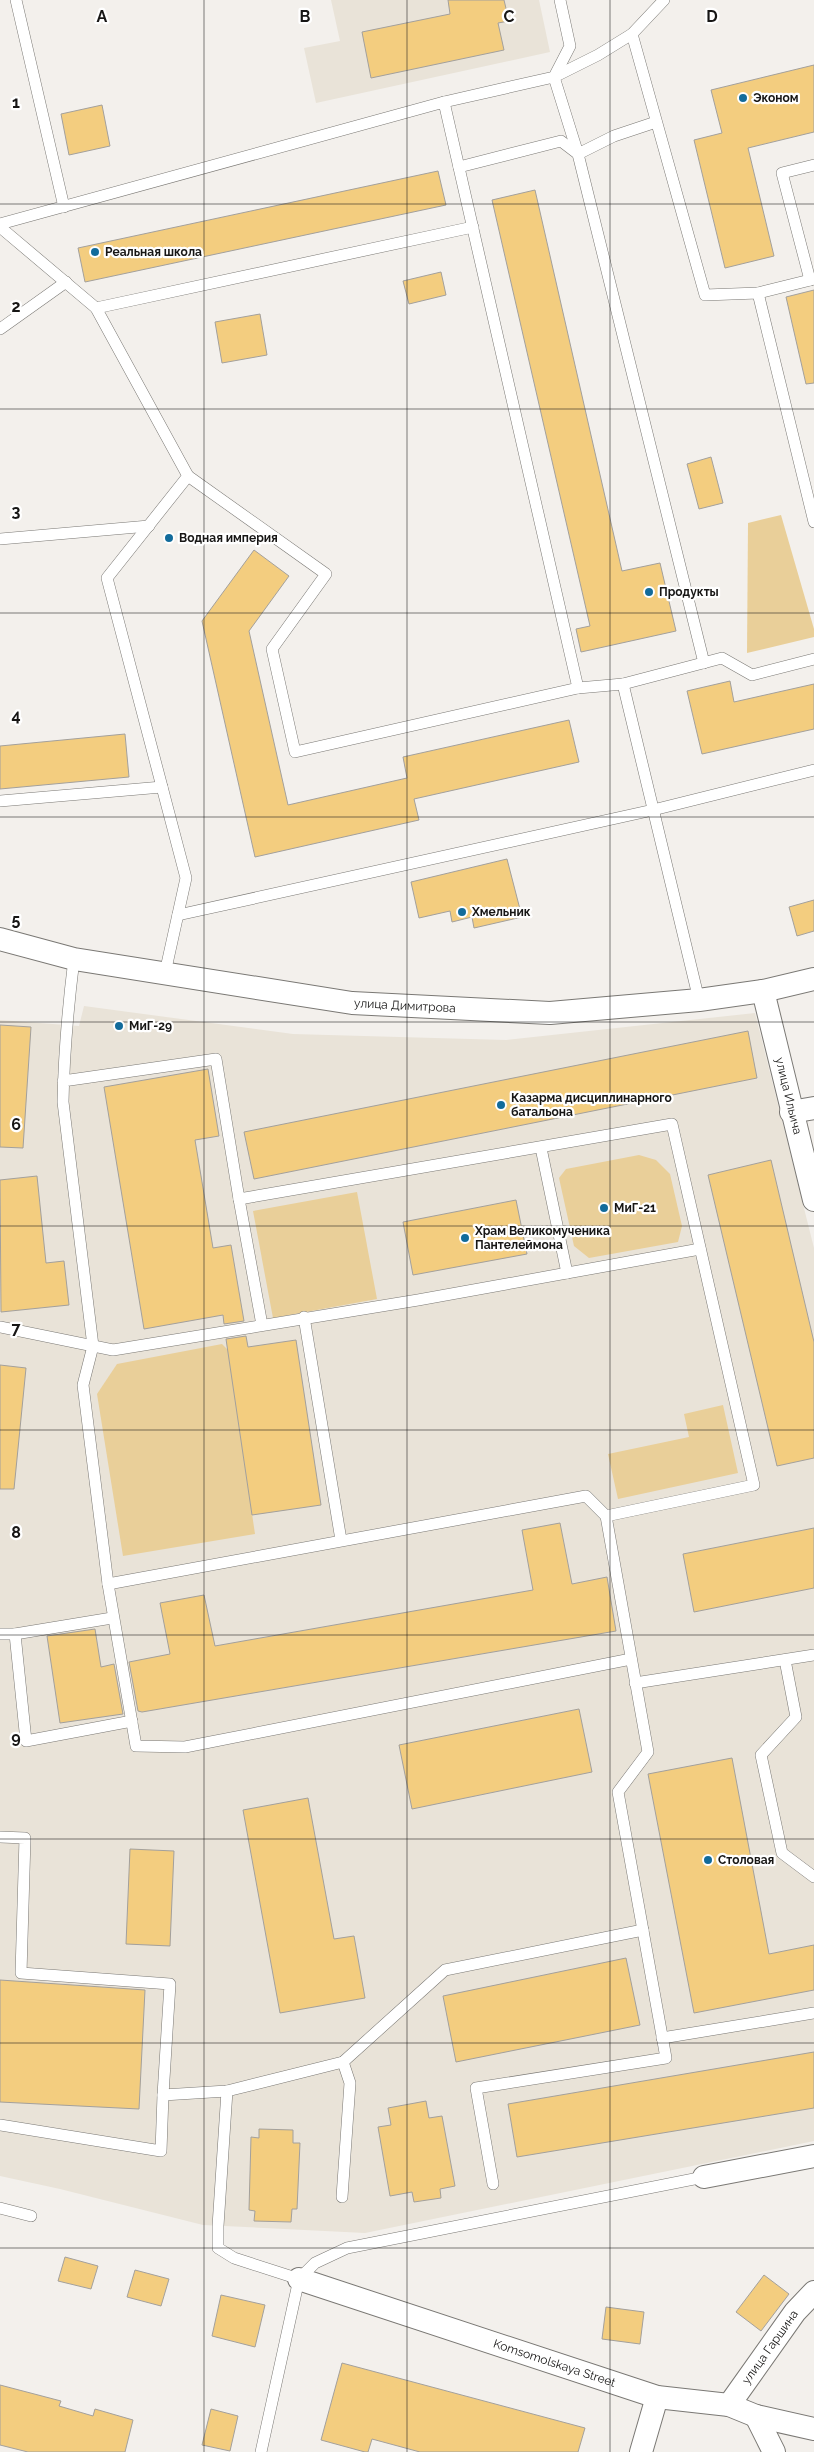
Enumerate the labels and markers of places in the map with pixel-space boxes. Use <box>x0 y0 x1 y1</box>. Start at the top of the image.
place label: Эконом <box>753 91 799 105</box>
marker: Эконом <box>737 92 749 104</box>
place label: Реальная школа <box>105 245 202 259</box>
marker: Реальная школа <box>89 246 101 258</box>
place label: Водная империя <box>179 531 278 545</box>
marker: Водная империя <box>163 532 175 544</box>
place label: Продукты <box>659 585 719 599</box>
marker: Продукты <box>643 586 655 598</box>
place label: Хмельник <box>471 905 531 919</box>
marker: Хмельник <box>456 906 468 918</box>
place label: МиГ-29 <box>129 1019 172 1033</box>
marker: МиГ-29 <box>113 1020 125 1032</box>
place label: Казарма дисциплинарного батальона <box>511 1091 672 1119</box>
marker: Казарма дисциплинарного батальона <box>495 1099 507 1111</box>
place label: МиГ-21 <box>614 1201 656 1215</box>
marker: МиГ-21 <box>598 1202 610 1214</box>
place label: Храм Великомученика Пантелеймона <box>474 1224 610 1252</box>
marker: Храм Великомученика Пантелеймона <box>459 1232 471 1244</box>
place label: Столовая <box>718 1853 774 1867</box>
marker: Столовая <box>702 1854 714 1866</box>

